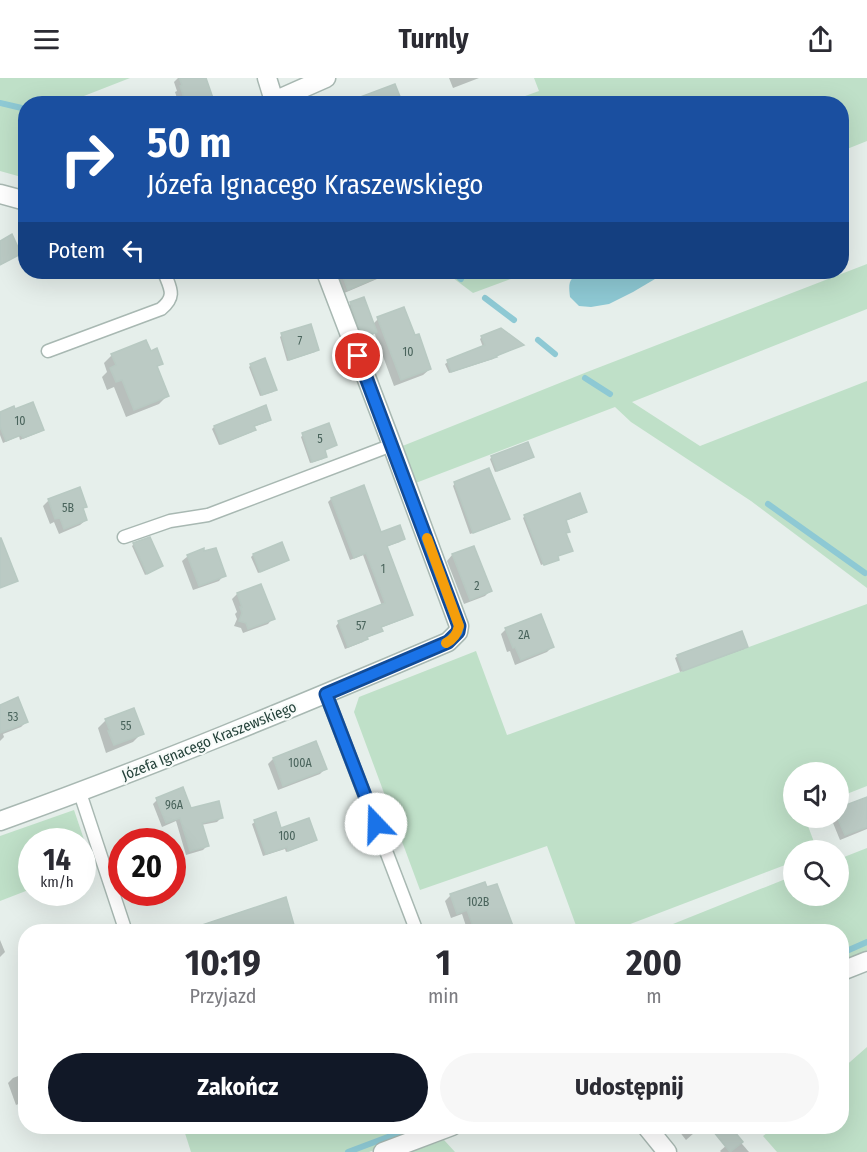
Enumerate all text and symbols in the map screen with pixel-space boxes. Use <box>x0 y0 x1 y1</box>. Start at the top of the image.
icon: menu <box>30 23 63 56</box>
text: Turnly <box>398 23 469 55</box>
icon: share <box>804 23 837 56</box>
text: 50 m <box>147 118 231 168</box>
icon: right <box>48 120 126 198</box>
text: Józefa Ignacego Kraszewskiego <box>147 169 484 201</box>
icon: left <box>117 234 150 267</box>
text: Potem <box>48 237 105 264</box>
pin <box>332 330 383 381</box>
house number: 7 <box>298 334 303 348</box>
icon: arrive <box>341 339 374 372</box>
house number: 10 <box>403 345 413 359</box>
house number: 10 <box>15 414 25 428</box>
house number: 5 <box>317 432 323 446</box>
house number: 5B <box>62 501 74 515</box>
house number: 1 <box>381 562 385 576</box>
house number: 2 <box>474 579 480 593</box>
house number: 57 <box>356 619 366 633</box>
house number: 2A <box>518 628 530 642</box>
street label: Józefa Ignacego Kraszewskiego <box>119 698 299 784</box>
house number: 53 <box>8 710 18 724</box>
house number: 55 <box>121 719 132 733</box>
house number: 100A <box>288 756 312 770</box>
map controls <box>783 762 849 906</box>
button: sound <box>783 762 849 828</box>
position arrow <box>344 792 408 856</box>
house number: 96A <box>165 798 184 812</box>
speed limit sign: 20 <box>108 828 186 906</box>
house number: 100 <box>278 829 296 843</box>
button: search <box>783 840 849 906</box>
text: 14 <box>43 842 71 878</box>
text: km/h <box>40 873 74 891</box>
house number: 102B <box>467 895 490 909</box>
text: 10:19 <box>185 941 261 985</box>
text: 1 <box>436 941 451 985</box>
text: 200 <box>626 941 682 985</box>
text: Przyjazd <box>189 984 256 1008</box>
text: min <box>428 984 459 1008</box>
text: m <box>646 984 662 1008</box>
button: Zakończ <box>48 1053 428 1122</box>
button: Udostępnij <box>440 1053 819 1122</box>

